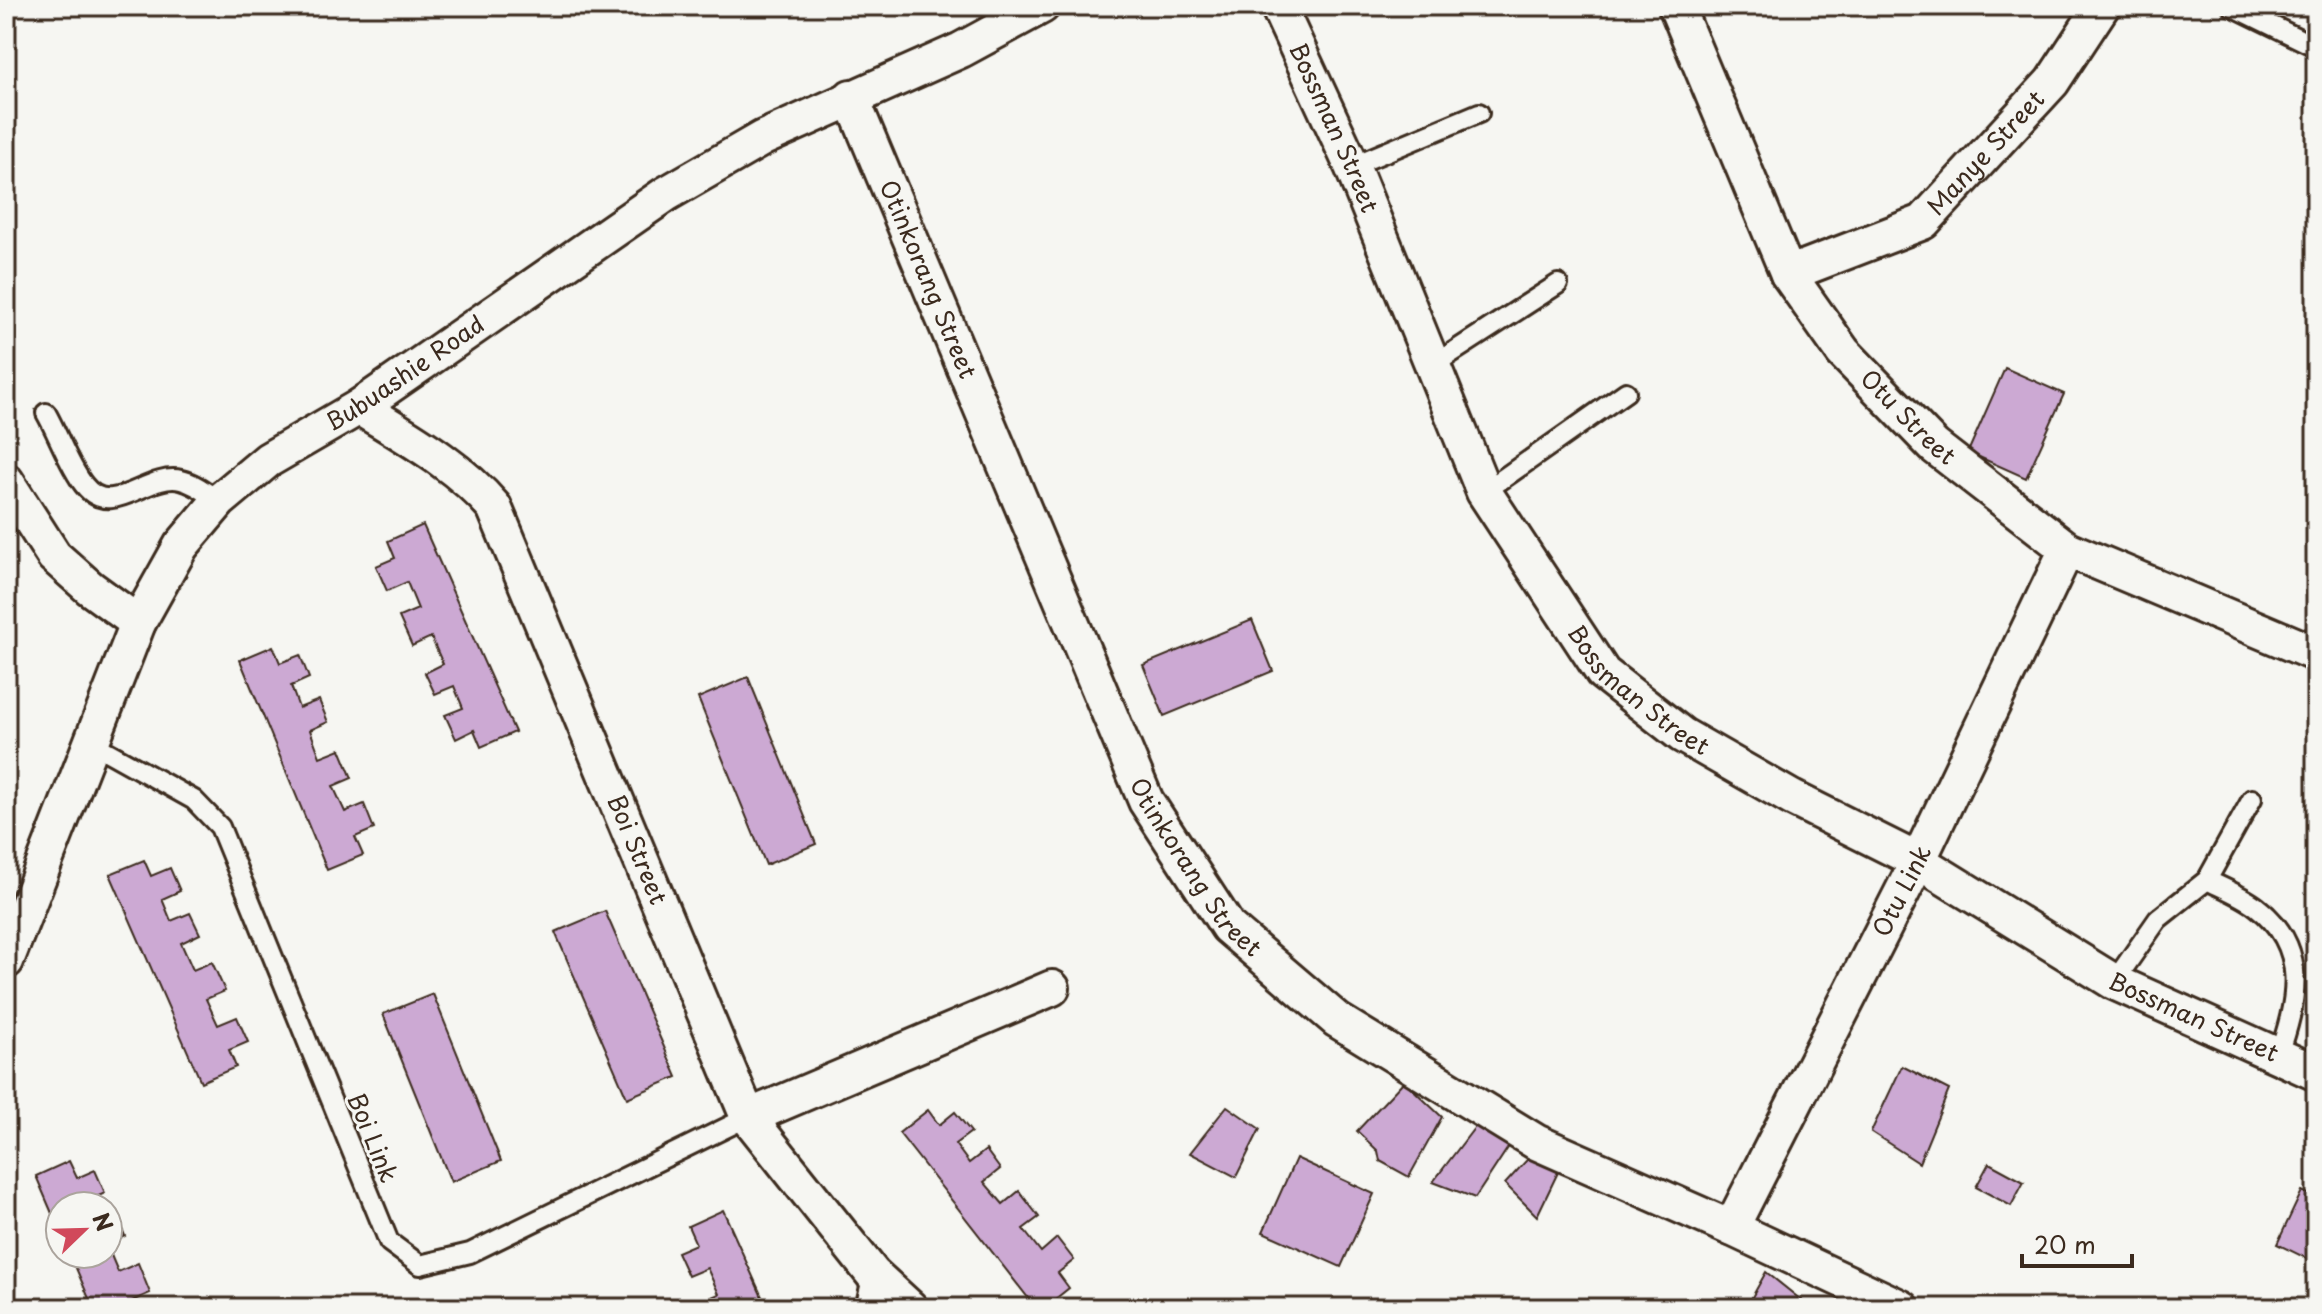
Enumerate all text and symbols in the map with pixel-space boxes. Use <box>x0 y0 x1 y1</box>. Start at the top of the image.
street label: Bossman Street <box>1281 36 1389 218</box>
street label: Manye Street <box>1918 81 2052 223</box>
street label: Otinkorang Street <box>872 174 987 384</box>
street label: Bubuashie Road <box>318 305 491 439</box>
street label: Otu Street <box>1853 360 1964 473</box>
street label: Bossman Street <box>1560 617 1717 763</box>
street label: Otinkorang Street <box>1122 772 1270 964</box>
street label: Boi Street <box>600 788 678 910</box>
street label: Otu Link <box>1862 839 1939 942</box>
street label: Bossman Street <box>2103 962 2285 1070</box>
street label: Boi Link <box>340 1087 408 1187</box>
north arrow <box>44 1190 124 1270</box>
text: N <box>85 1207 122 1236</box>
scale bar <box>2022 1218 2132 1268</box>
text: 20 m <box>2034 1226 2096 1262</box>

